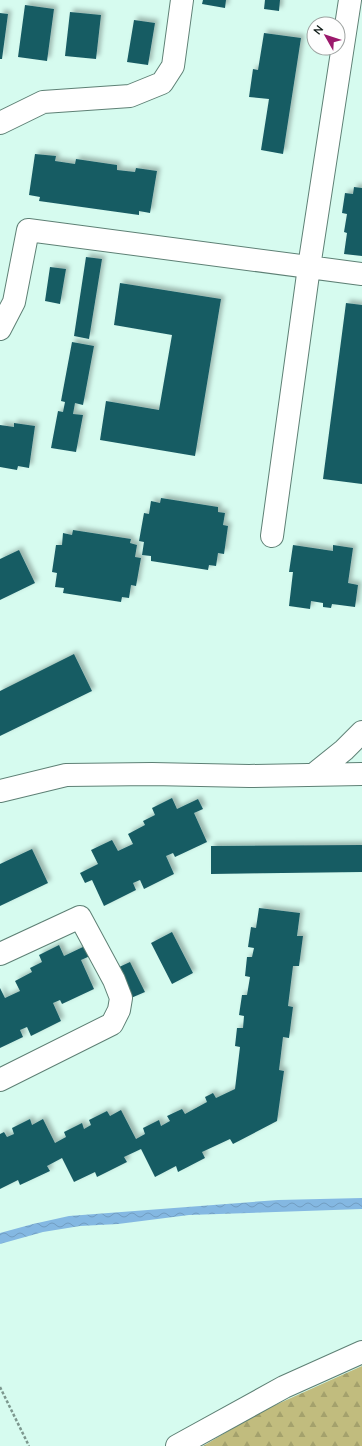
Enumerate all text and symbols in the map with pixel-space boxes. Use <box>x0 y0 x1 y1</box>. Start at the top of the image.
north arrow <box>306 16 346 56</box>
text: N <box>310 22 327 38</box>

